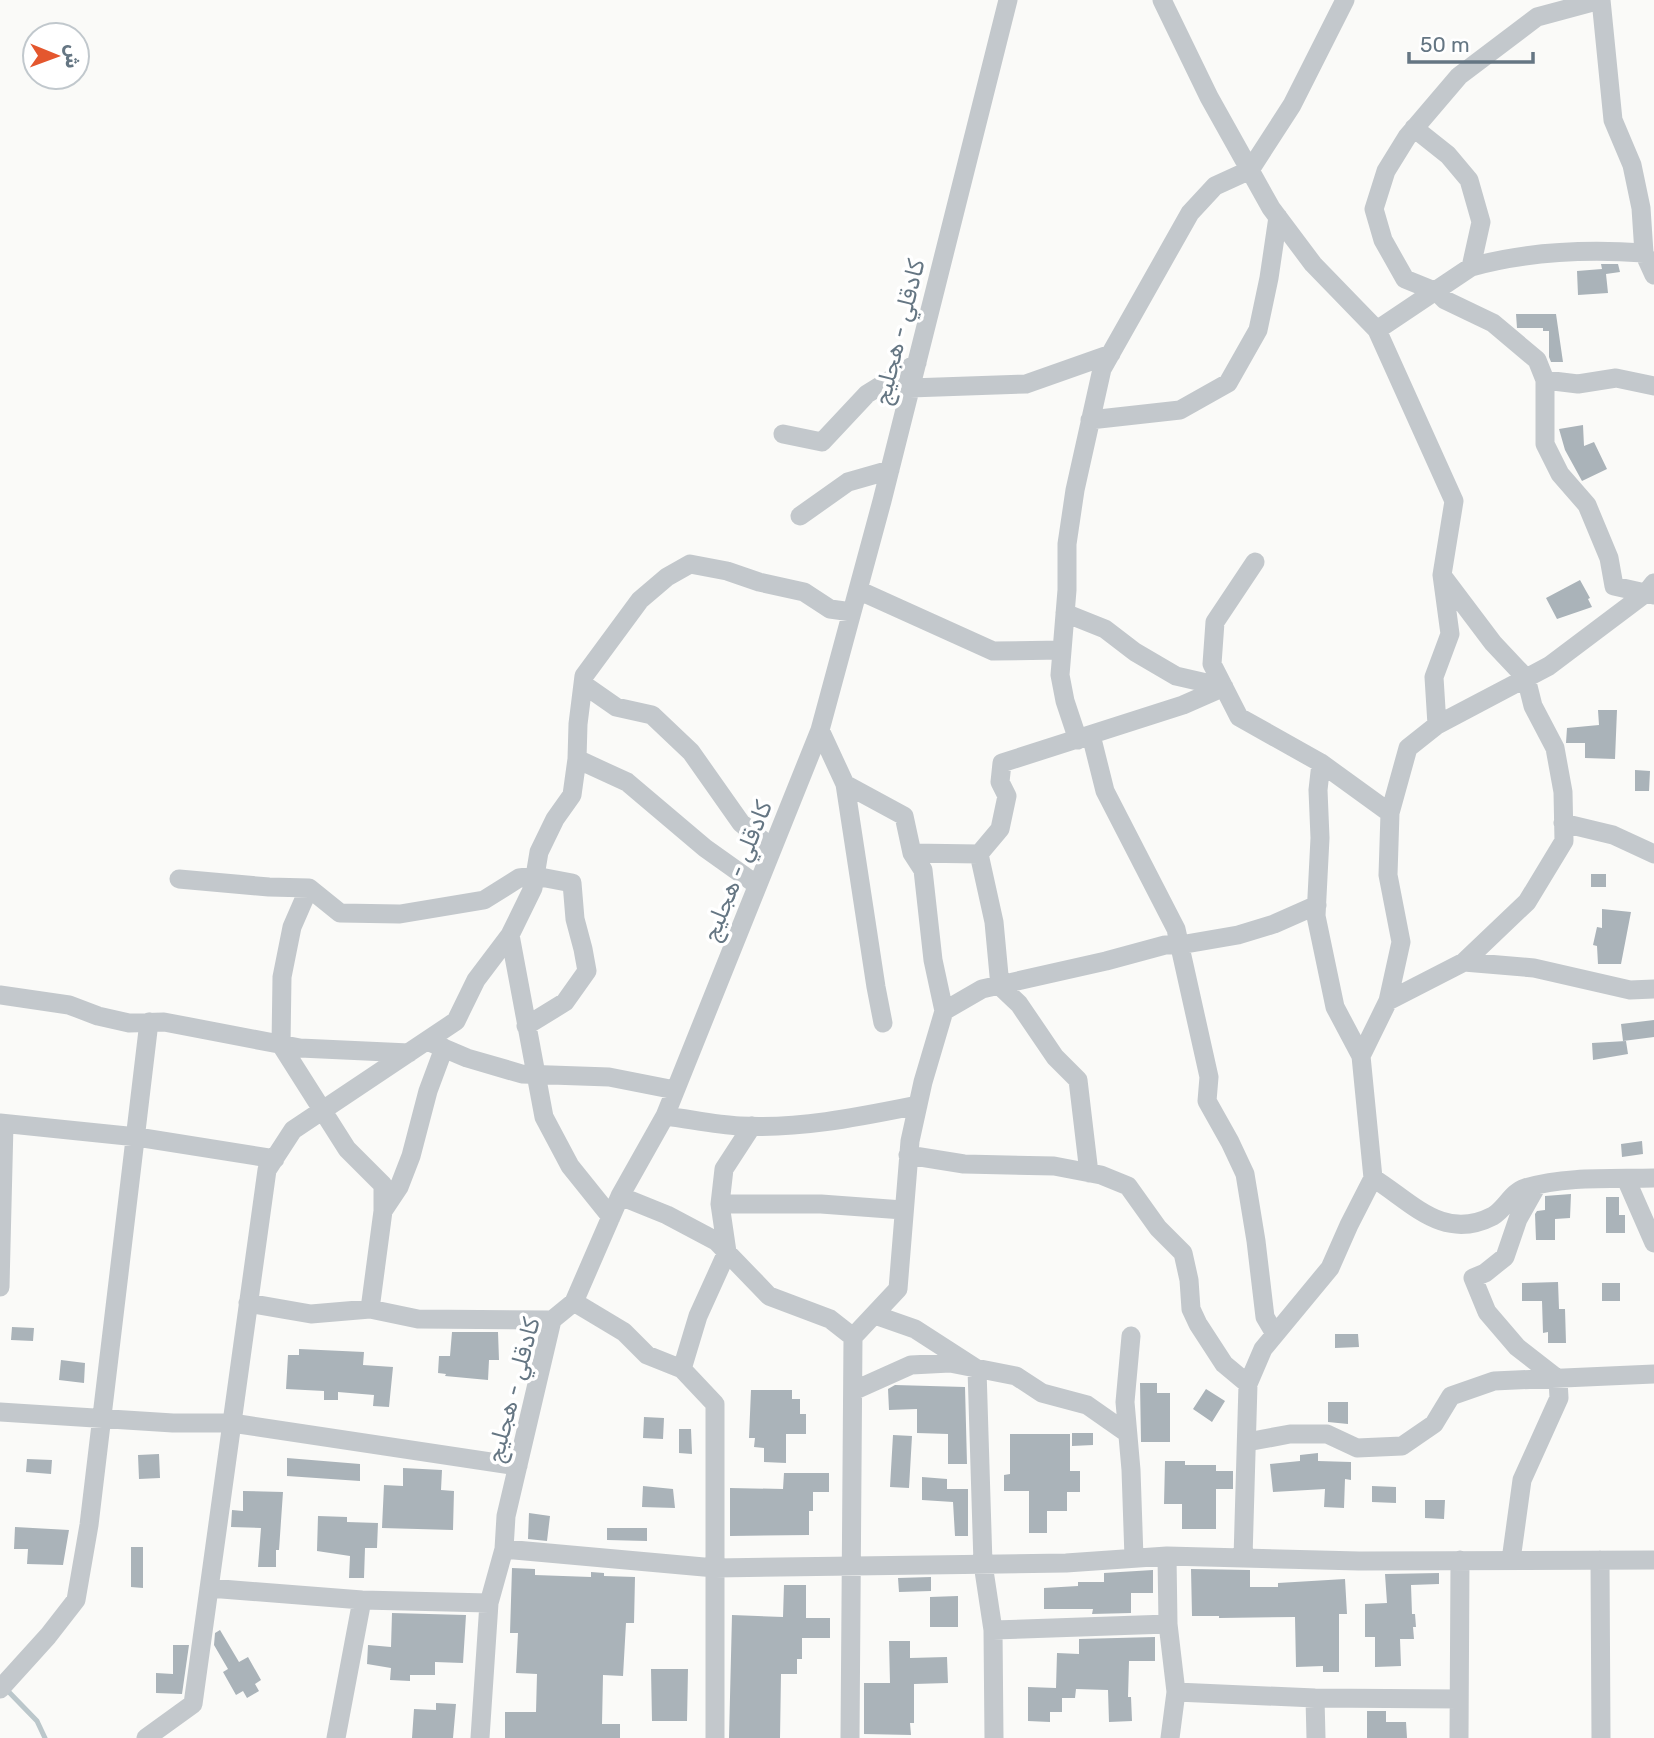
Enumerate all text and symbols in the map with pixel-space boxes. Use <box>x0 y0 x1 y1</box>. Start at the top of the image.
north arrow <box>21 21 91 91</box>
scale bar <box>1409 21 1533 65</box>
text: 50 m <box>1420 32 1470 57</box>
text: ش <box>61 44 84 69</box>
street label: كادقلي - هجليج <box>867 256 934 408</box>
street label: كادقلي - هجليج <box>696 796 781 946</box>
street label: كادقلي - هجليج <box>480 1314 549 1466</box>

